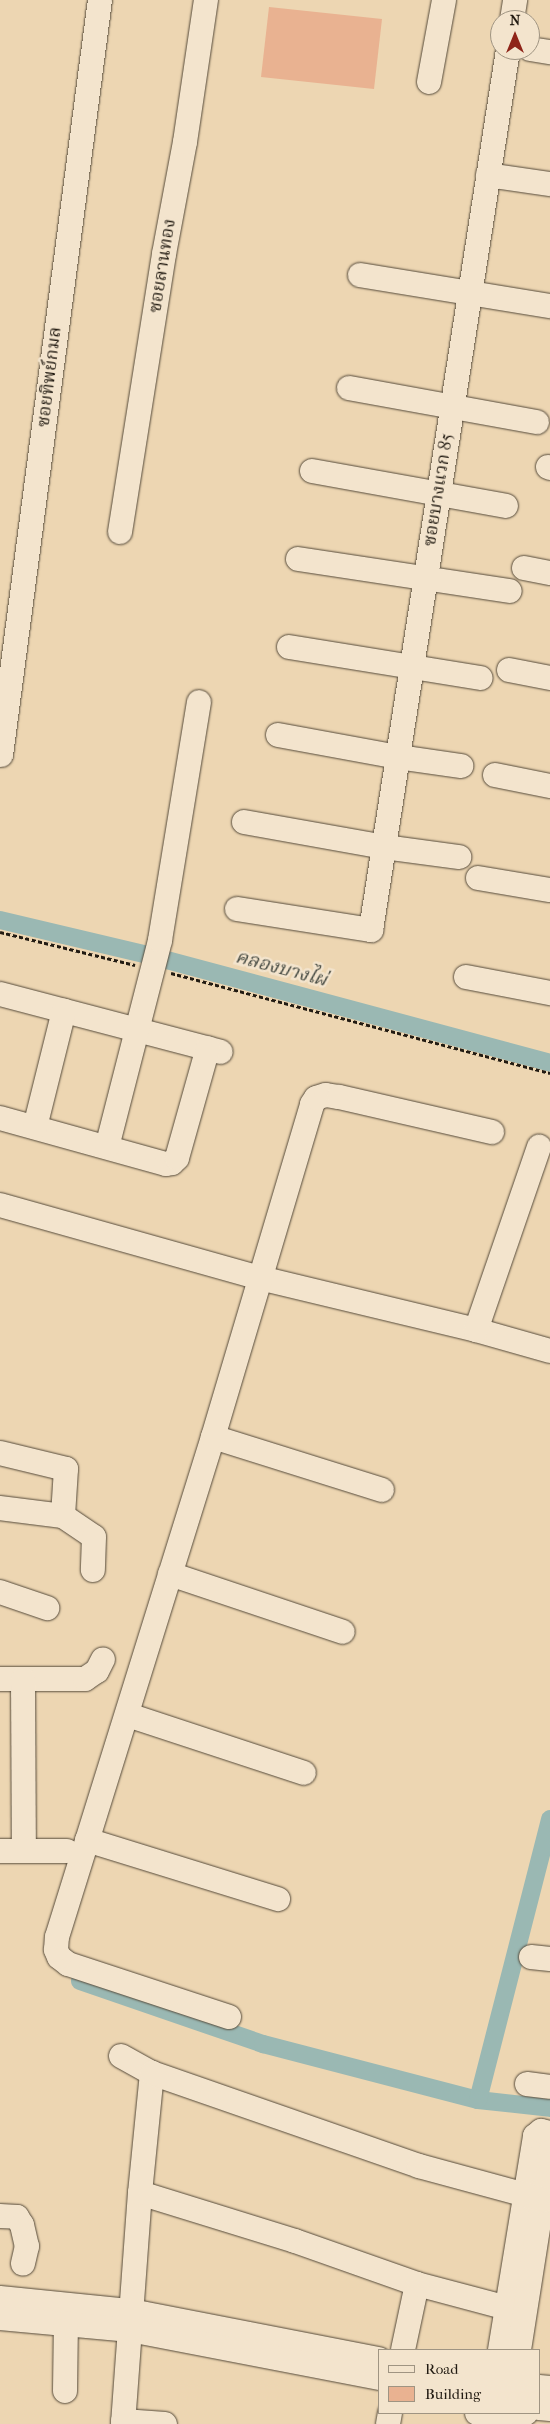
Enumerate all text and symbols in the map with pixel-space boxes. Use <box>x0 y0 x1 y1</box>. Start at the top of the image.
north arrow <box>490 10 540 60</box>
text: N <box>510 12 520 29</box>
street label: ซอยลานทอง <box>145 217 181 315</box>
street label: ซอยทิพย์กมล <box>33 325 67 429</box>
street label: ซอยบางแวก 85 <box>419 432 459 548</box>
water label: คลองบางไผ่ <box>233 946 329 992</box>
legend <box>378 2349 540 2414</box>
text: Road <box>425 2360 458 2378</box>
text: Building <box>425 2385 481 2403</box>

